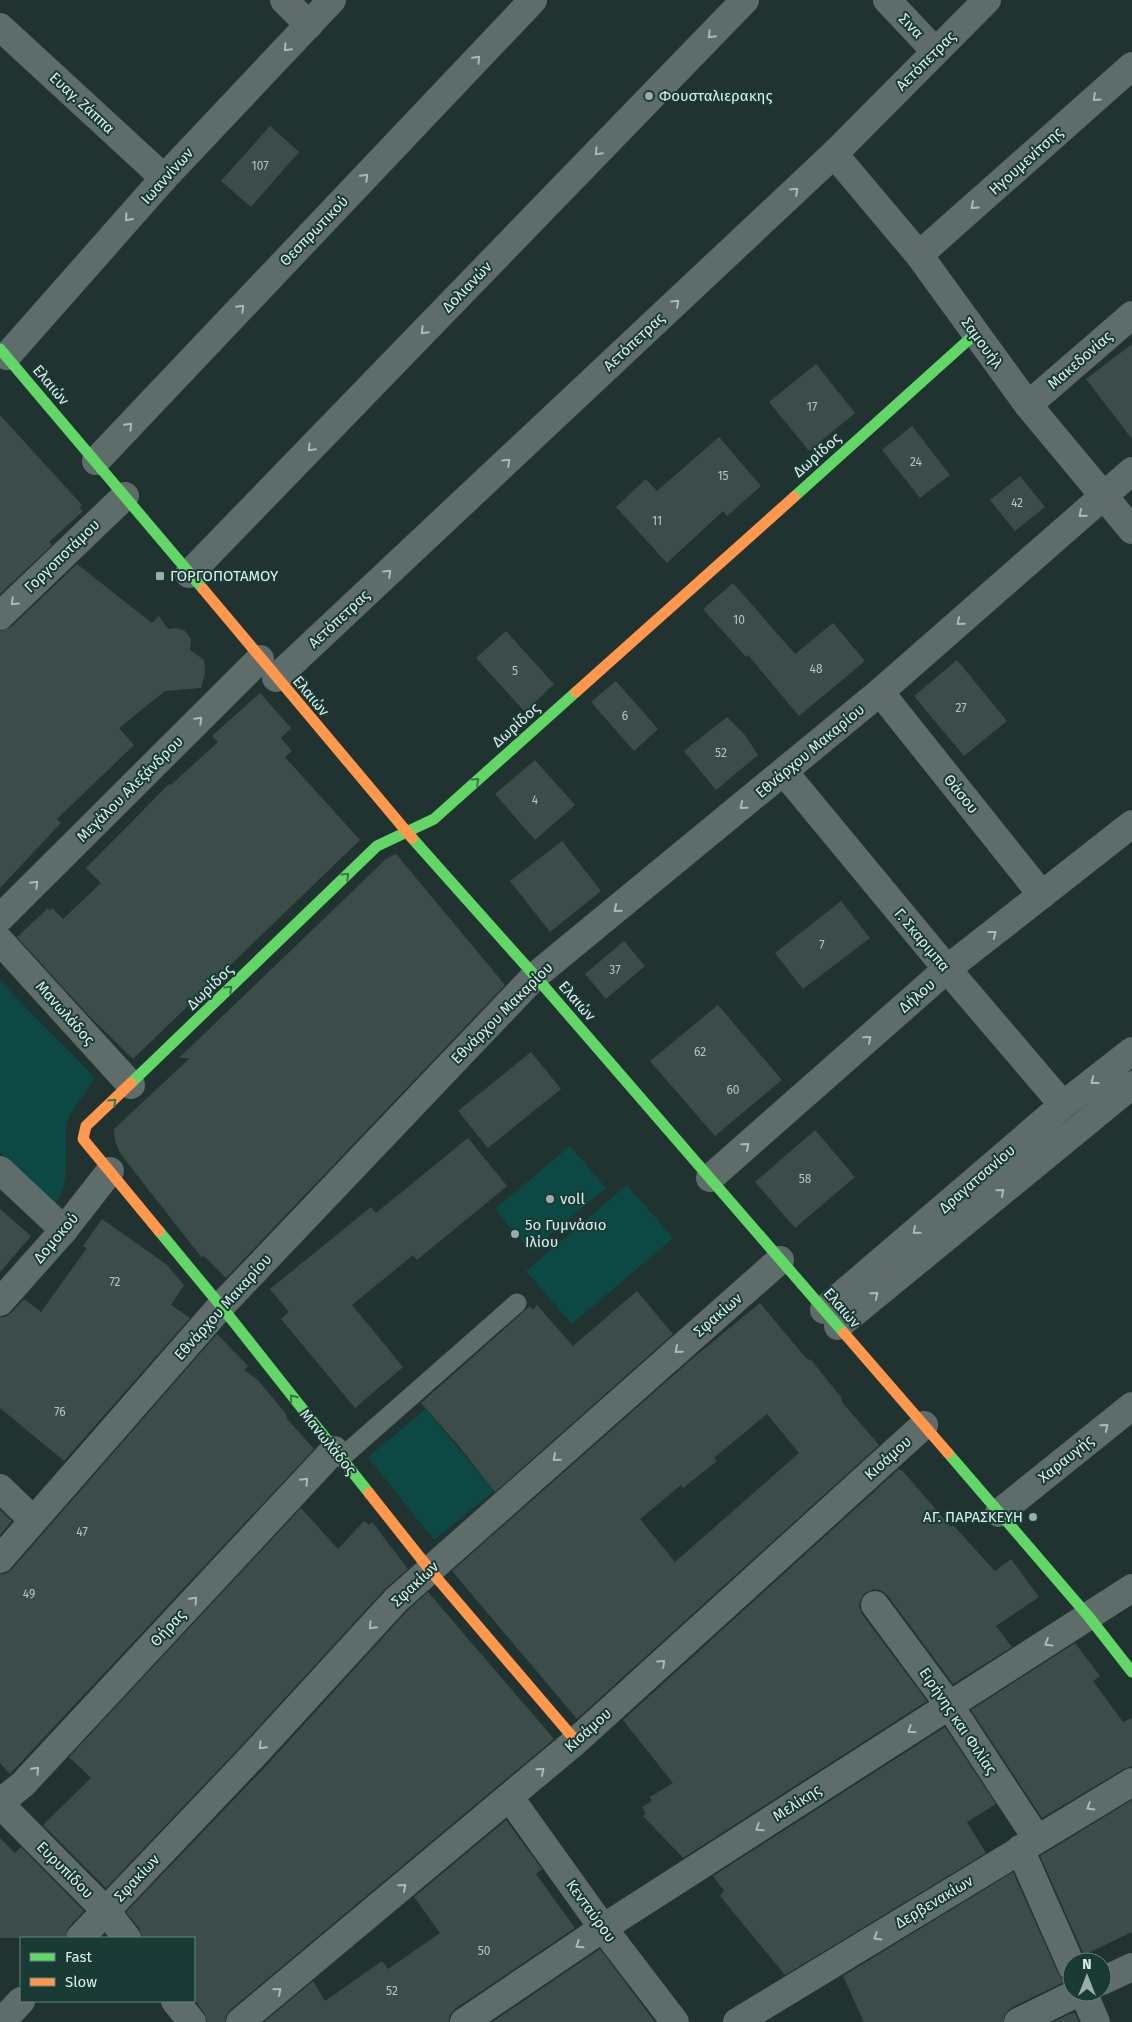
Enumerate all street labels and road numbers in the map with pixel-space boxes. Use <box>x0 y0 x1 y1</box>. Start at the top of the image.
street label: Σινα <box>895 10 927 42</box>
street label: Αετόπετρας <box>892 27 960 95</box>
street label: Ευαγ. Ζάππα <box>46 68 118 138</box>
street label: Ηγουμενίτσης <box>985 123 1067 199</box>
street label: Ιωαννίνων <box>137 144 197 208</box>
street label: Θεσπρωτικού <box>276 192 352 270</box>
street label: Δολιανών <box>438 257 496 316</box>
street label: Αετόπετρας <box>600 309 668 375</box>
street label: Σαμουήλ <box>958 314 1007 372</box>
street label: Μακεδονίας <box>1044 327 1116 393</box>
street label: Ελαιών <box>29 361 73 409</box>
street label: Δωρίδος <box>789 429 845 481</box>
street label: Γοργοποτάμου <box>21 516 103 596</box>
street label: Αετόπετρας <box>305 586 373 652</box>
street label: Ελαιών <box>289 672 333 720</box>
street label: Δωρίδος <box>488 699 544 751</box>
street label: Εθνάρχου Μακαρίου <box>752 700 868 802</box>
street label: Μεγάλου Αλεξάνδρου <box>73 732 187 846</box>
street label: Θάσου <box>940 771 982 817</box>
street label: Γ. Σκαριμπα <box>890 905 954 975</box>
street label: Εθνάρχου Μακαρίου <box>447 958 557 1068</box>
street label: Δωρίδος <box>183 960 237 1014</box>
street label: Δήλου <box>895 975 939 1017</box>
street label: Μανωλάδος <box>32 977 98 1049</box>
street label: Ελαιών <box>555 977 600 1025</box>
street label: Δραγατσανίου <box>935 1141 1019 1217</box>
street label: Δομοκού <box>30 1209 82 1267</box>
street label: Εθνάρχου Μακαρίου <box>171 1250 275 1364</box>
street label: Ελαιών <box>820 1284 865 1332</box>
street label: Σφακίων <box>690 1289 746 1341</box>
street label: Μανωλάδος <box>296 1405 360 1479</box>
street label: Χαραυγής <box>1035 1431 1097 1487</box>
street label: Κισάμου <box>861 1432 915 1484</box>
street label: Σφακίων <box>388 1557 443 1610</box>
street label: Θήρας <box>147 1606 189 1650</box>
street label: Ειρήνης και Φιλίας <box>916 1664 1000 1778</box>
street label: Κισάμου <box>561 1704 615 1756</box>
street label: Μελίκης <box>769 1781 825 1825</box>
street label: Ευρυπίδου <box>33 1838 97 1902</box>
street label: Σφακίων <box>111 1850 164 1905</box>
street label: Δερβενακίων <box>892 1871 977 1932</box>
street label: Κενταύρου <box>562 1876 620 1946</box>

